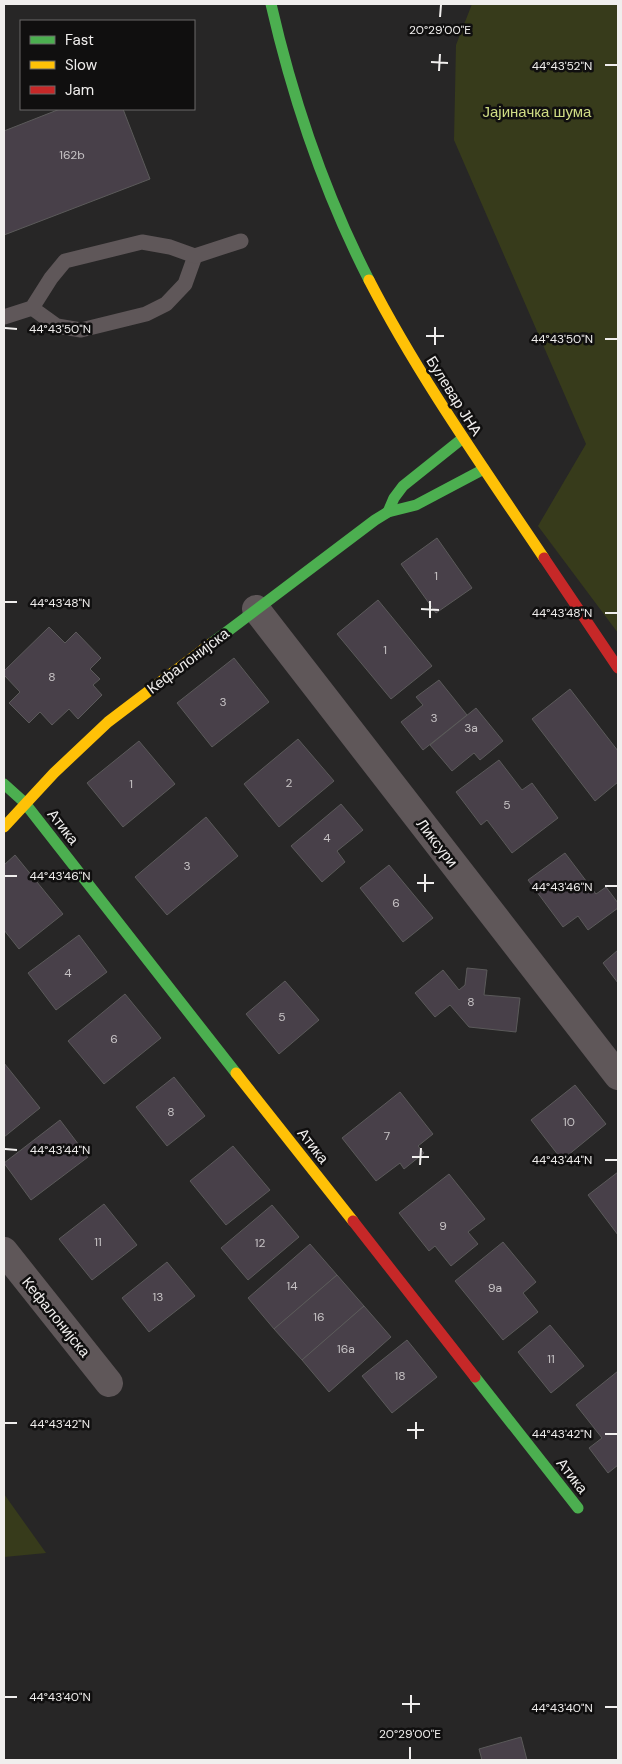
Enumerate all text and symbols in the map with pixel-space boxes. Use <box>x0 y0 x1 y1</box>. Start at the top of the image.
legend <box>20 20 195 110</box>
text: 20°29'00"E <box>409 22 471 38</box>
text: Fast <box>65 30 94 50</box>
text: Slow <box>65 55 98 75</box>
text: 44°43'52"N <box>532 58 592 74</box>
text: Jam <box>65 80 94 100</box>
park label: Јајиначка шума <box>483 102 592 122</box>
house number: 162b <box>59 147 85 163</box>
text: 44°43'50"N <box>29 321 91 337</box>
text: 44°43'50"N <box>531 331 593 347</box>
street label: Булевар ЈНА <box>422 352 486 440</box>
house number: 1 <box>434 568 438 584</box>
text: 44°43'48"N <box>30 595 90 611</box>
text: 44°43'48"N <box>532 605 592 621</box>
street label: Кефалонијска <box>143 623 234 698</box>
house number: 1 <box>383 642 387 658</box>
house number: 8 <box>48 669 56 685</box>
house number: 3 <box>219 694 227 710</box>
house number: 3 <box>430 710 438 726</box>
house number: 3a <box>464 720 478 736</box>
house number: 2 <box>286 775 293 791</box>
house number: 1 <box>129 776 133 792</box>
house number: 5 <box>503 797 511 813</box>
street label: Атика <box>43 805 84 849</box>
street label: Ликсури <box>412 815 462 871</box>
house number: 4 <box>323 830 331 846</box>
house number: 3 <box>183 858 191 874</box>
text: 44°43'46"N <box>30 868 90 884</box>
text: 44°43'46"N <box>532 879 592 895</box>
house number: 6 <box>392 895 400 911</box>
house number: 4 <box>64 965 72 981</box>
house number: 8 <box>467 994 475 1010</box>
house number: 5 <box>278 1009 286 1025</box>
house number: 6 <box>110 1031 118 1047</box>
house number: 8 <box>167 1104 175 1120</box>
house number: 10 <box>563 1114 575 1130</box>
street label: Атика <box>293 1124 334 1168</box>
house number: 7 <box>384 1128 390 1144</box>
text: 44°43'44"N <box>30 1142 90 1158</box>
text: 44°43'44"N <box>532 1152 592 1168</box>
house number: 9 <box>439 1218 447 1234</box>
house number: 11 <box>94 1234 102 1250</box>
house number: 12 <box>255 1235 265 1251</box>
street label: Кефалонијска <box>17 1273 95 1362</box>
house number: 14 <box>286 1278 298 1294</box>
house number: 9a <box>488 1280 502 1296</box>
house number: 13 <box>153 1289 163 1305</box>
house number: 16 <box>313 1309 325 1325</box>
house number: 16a <box>337 1341 355 1357</box>
house number: 11 <box>547 1351 555 1367</box>
house number: 18 <box>394 1368 406 1384</box>
text: 44°43'42"N <box>30 1416 90 1432</box>
text: 44°43'42"N <box>532 1426 592 1442</box>
street label: Атика <box>552 1454 593 1498</box>
text: 44°43'40"N <box>29 1689 91 1705</box>
text: 44°43'40"N <box>531 1700 593 1716</box>
text: 20°29'00"E <box>379 1726 441 1742</box>

